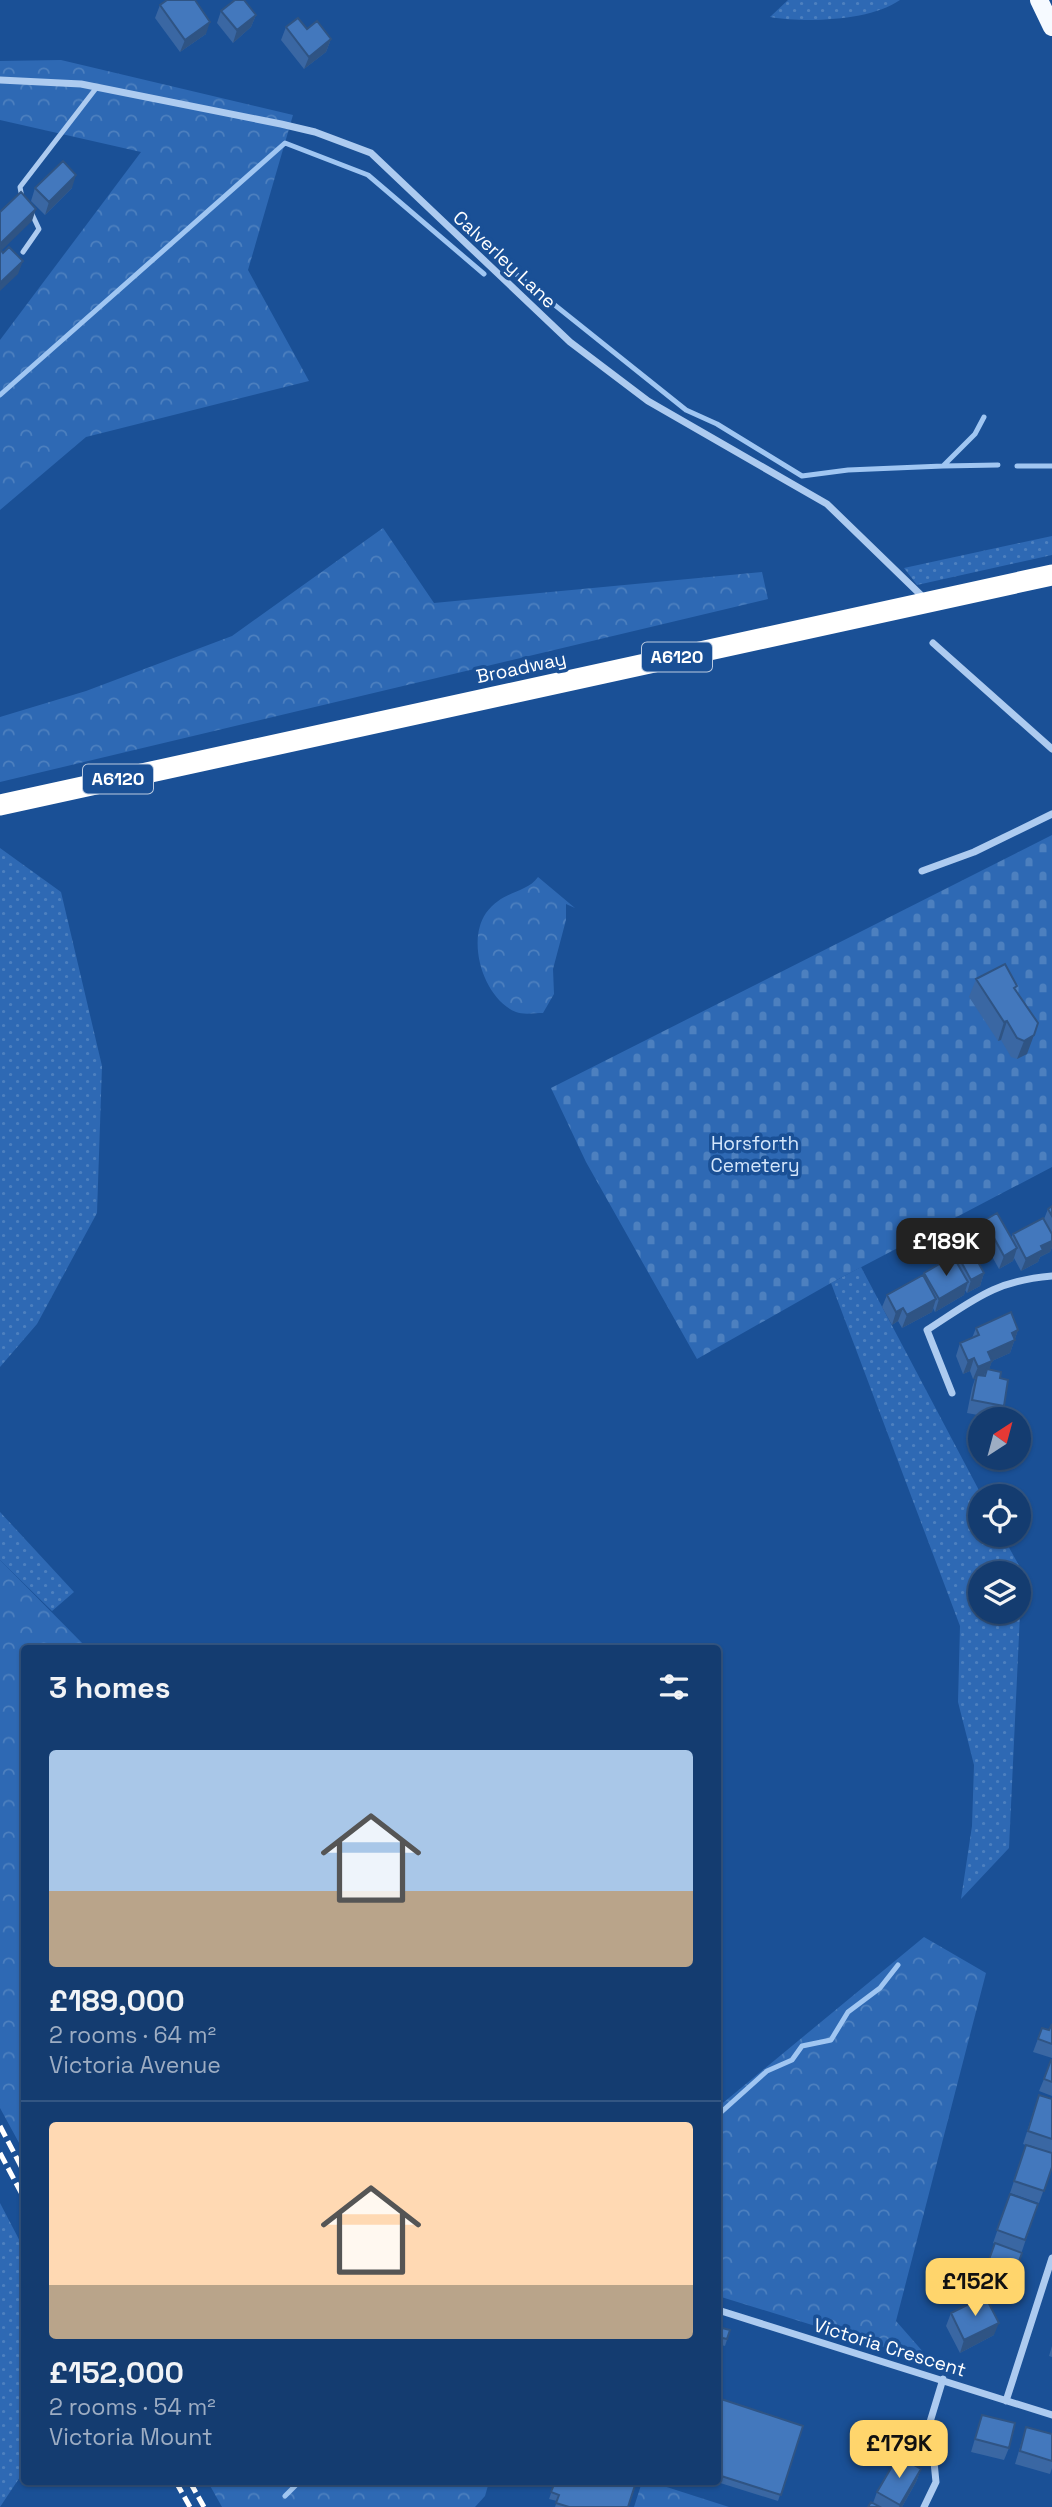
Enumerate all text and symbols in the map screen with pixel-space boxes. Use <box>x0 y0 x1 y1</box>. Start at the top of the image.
street label: Calverley Lane <box>448 205 562 314</box>
road number: A6120 <box>642 642 712 672</box>
street label: Broadway <box>474 646 568 689</box>
road number: A6120 <box>83 764 153 794</box>
park label: Horsforth Cemetery <box>710 1131 800 1178</box>
pin: £189K <box>897 1218 995 1278</box>
text: £189K <box>912 1226 980 1256</box>
north arrow <box>968 1407 1031 1470</box>
map controls <box>968 1407 1031 1624</box>
button: locate <box>968 1484 1031 1547</box>
button: layers <box>968 1561 1031 1624</box>
text: 3 homes <box>49 1668 170 1707</box>
icon: filters <box>655 1668 693 1706</box>
icon: home <box>308 1795 434 1921</box>
text: £189,000 <box>49 1981 185 2020</box>
text: 2 rooms · 64 m² <box>49 2020 216 2050</box>
text: Victoria Avenue <box>49 2050 221 2080</box>
icon: home <box>308 2167 434 2293</box>
pin: £152K <box>926 2258 1024 2318</box>
text: £152K <box>942 2266 1008 2296</box>
street label: Victoria Crescent <box>811 2312 969 2383</box>
text: £152,000 <box>49 2353 184 2392</box>
text: 2 rooms · 54 m² <box>49 2392 216 2422</box>
pin: £179K <box>850 2420 948 2480</box>
text: Victoria Mount <box>49 2422 213 2452</box>
text: £179K <box>866 2428 932 2458</box>

